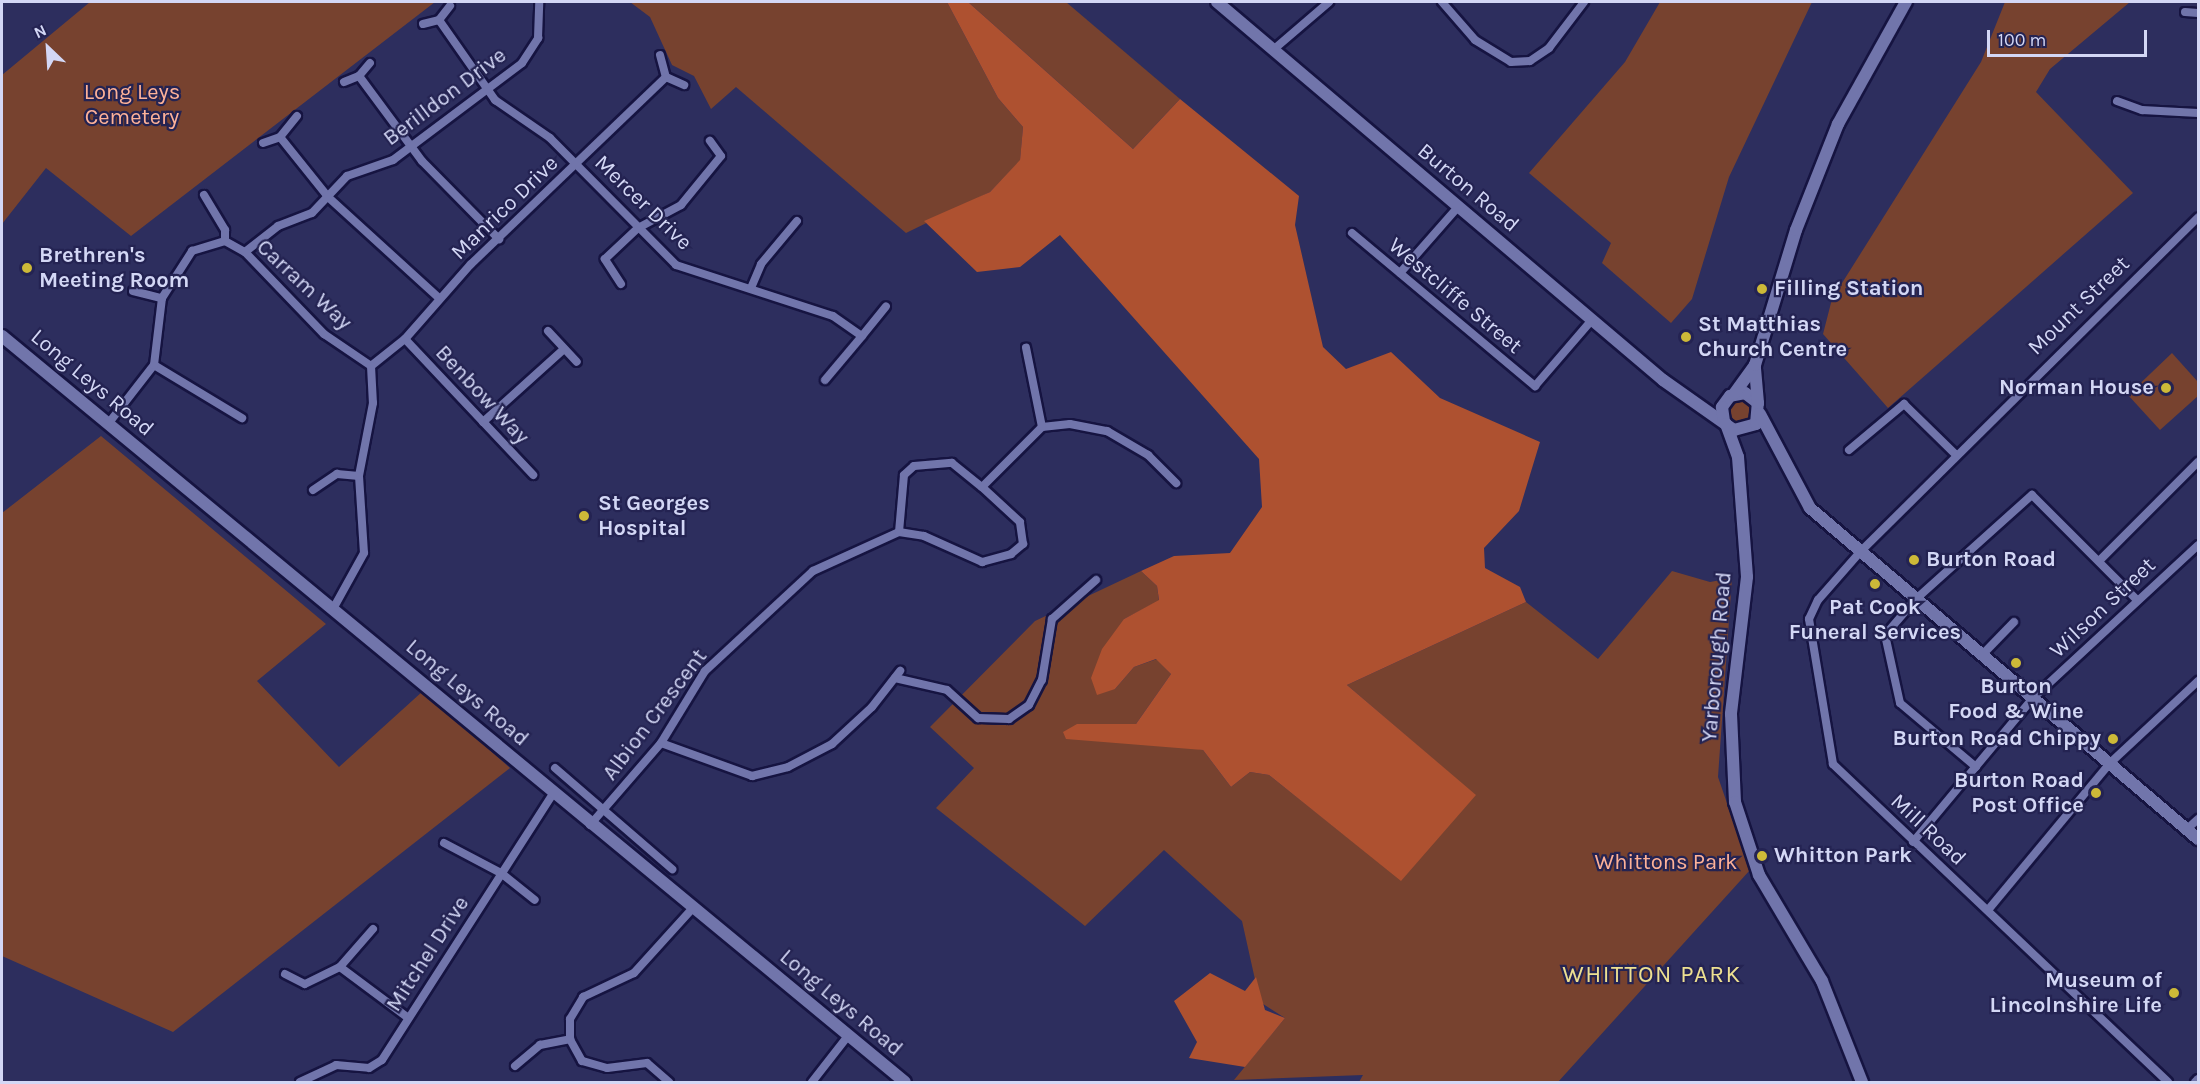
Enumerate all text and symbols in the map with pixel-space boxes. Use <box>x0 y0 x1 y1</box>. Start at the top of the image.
north arrow <box>18 18 78 78</box>
scale bar <box>1990 18 2150 56</box>
text: N <box>31 20 49 42</box>
text: 100 m <box>1998 29 2046 51</box>
street label: Berilldon Drive <box>378 42 512 152</box>
park label: Long Leys Cemetery <box>84 79 180 130</box>
street label: Burton Road <box>1412 138 1524 238</box>
street label: Manrico Drive <box>446 150 564 266</box>
street label: Mercer Drive <box>589 150 697 256</box>
street label: Westcliffe Street <box>1383 232 1527 360</box>
street label: Carram Way <box>251 234 357 336</box>
place label: Brethren's Meeting Room <box>39 242 189 294</box>
street label: Mount Street <box>2023 251 2135 361</box>
marker: Brethren's Meeting Room <box>20 261 34 275</box>
place label: Filling Station <box>1774 276 1924 302</box>
marker: Filling Station <box>1755 282 1769 296</box>
place label: St Matthias Church Centre <box>1698 311 1847 362</box>
street label: Long Leys Road <box>25 324 159 442</box>
marker: St Matthias Church Centre <box>1679 330 1693 344</box>
street label: Benbow Way <box>429 340 535 450</box>
place label: Norman House <box>1999 375 2154 401</box>
marker: Norman House <box>2159 381 2173 395</box>
place label: St Georges Hospital <box>598 490 710 542</box>
marker: St Georges Hospital <box>575 507 593 525</box>
place label: Burton Road <box>1926 547 2056 573</box>
street label: Wilson Street <box>2045 552 2161 664</box>
marker: Burton Road <box>1907 553 1921 567</box>
street label: Yarborough Road <box>1696 571 1738 743</box>
marker: Pat Cook Funeral Services <box>1868 577 1882 591</box>
place label: Pat Cook Funeral Services <box>1789 594 1961 646</box>
street label: Long Leys Road <box>400 634 534 752</box>
street label: Albion Crescent <box>597 644 713 786</box>
marker: Burton Food & Wine <box>2009 656 2023 670</box>
place label: Burton Food & Wine <box>1948 673 2084 724</box>
place label: Burton Road Chippy <box>1893 726 2101 752</box>
marker: Burton Road Chippy <box>2106 732 2120 746</box>
place label: Burton Road Post Office <box>1954 767 2084 818</box>
marker: Burton Road Post Office <box>2089 786 2103 800</box>
street label: Mill Road <box>1885 789 1971 871</box>
place label: Whitton Park <box>1774 843 1912 869</box>
marker: Whitton Park <box>1755 849 1769 863</box>
park label: Whittons Park <box>1595 850 1737 876</box>
street label: Mitchel Drive <box>381 891 475 1017</box>
street label: Long Leys Road <box>774 944 908 1062</box>
district label: WHITTON PARK <box>1562 961 1742 989</box>
place label: Museum of Lincolnshire Life <box>1989 967 2162 1018</box>
marker: Museum of Lincolnshire Life <box>2167 986 2181 1000</box>

